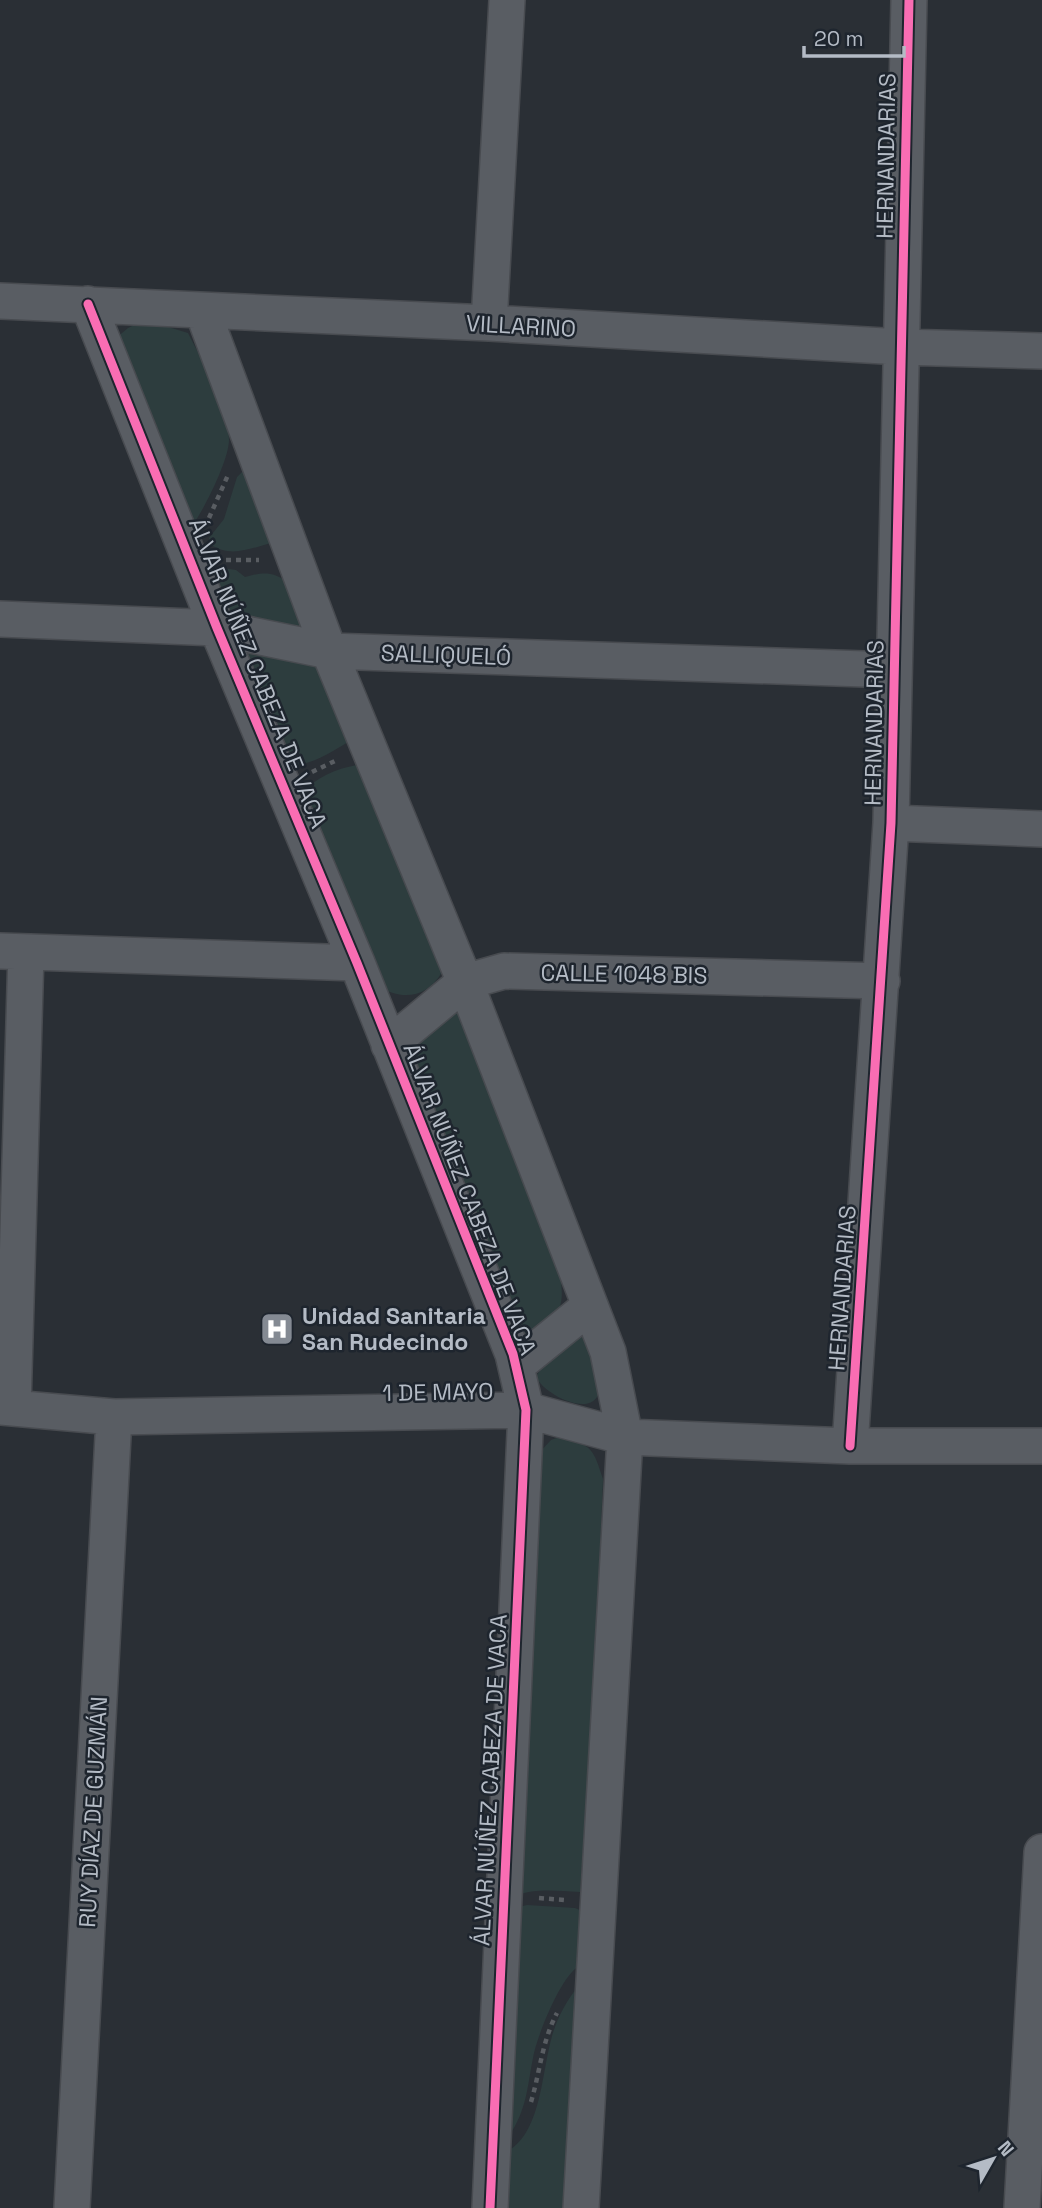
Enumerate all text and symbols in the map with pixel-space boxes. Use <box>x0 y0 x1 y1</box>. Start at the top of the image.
scale bar <box>804 14 904 58</box>
text: 20 m <box>814 25 864 52</box>
street label: HERNANDARIAS <box>870 73 902 239</box>
street label: VILLARINO <box>465 308 577 344</box>
street label: ÁLVAR NÚÑEZ CABEZA DE VACA <box>182 513 334 833</box>
street label: SALLIQUELÓ <box>380 638 512 672</box>
street label: HERNANDARIAS <box>858 640 890 806</box>
street label: CALLE 1048 BIS <box>540 958 708 990</box>
street label: ÁLVAR NÚÑEZ CABEZA DE VACA <box>397 1039 543 1359</box>
street label: HERNANDARIAS <box>821 1204 863 1372</box>
place label: Unidad Sanitaria San Rudecindo <box>302 1301 486 1357</box>
hospital icon: Unidad Sanitaria San Rudecindo <box>258 1310 296 1348</box>
street label: 1 DE MAYO <box>382 1376 494 1408</box>
street label: ÁLVAR NÚÑEZ CABEZA DE VACA <box>466 1613 514 1947</box>
street label: RUY DÍAZ DE GUZMÁN <box>72 1696 114 1928</box>
north arrow <box>958 2124 1028 2194</box>
text: N <box>992 2136 1020 2161</box>

